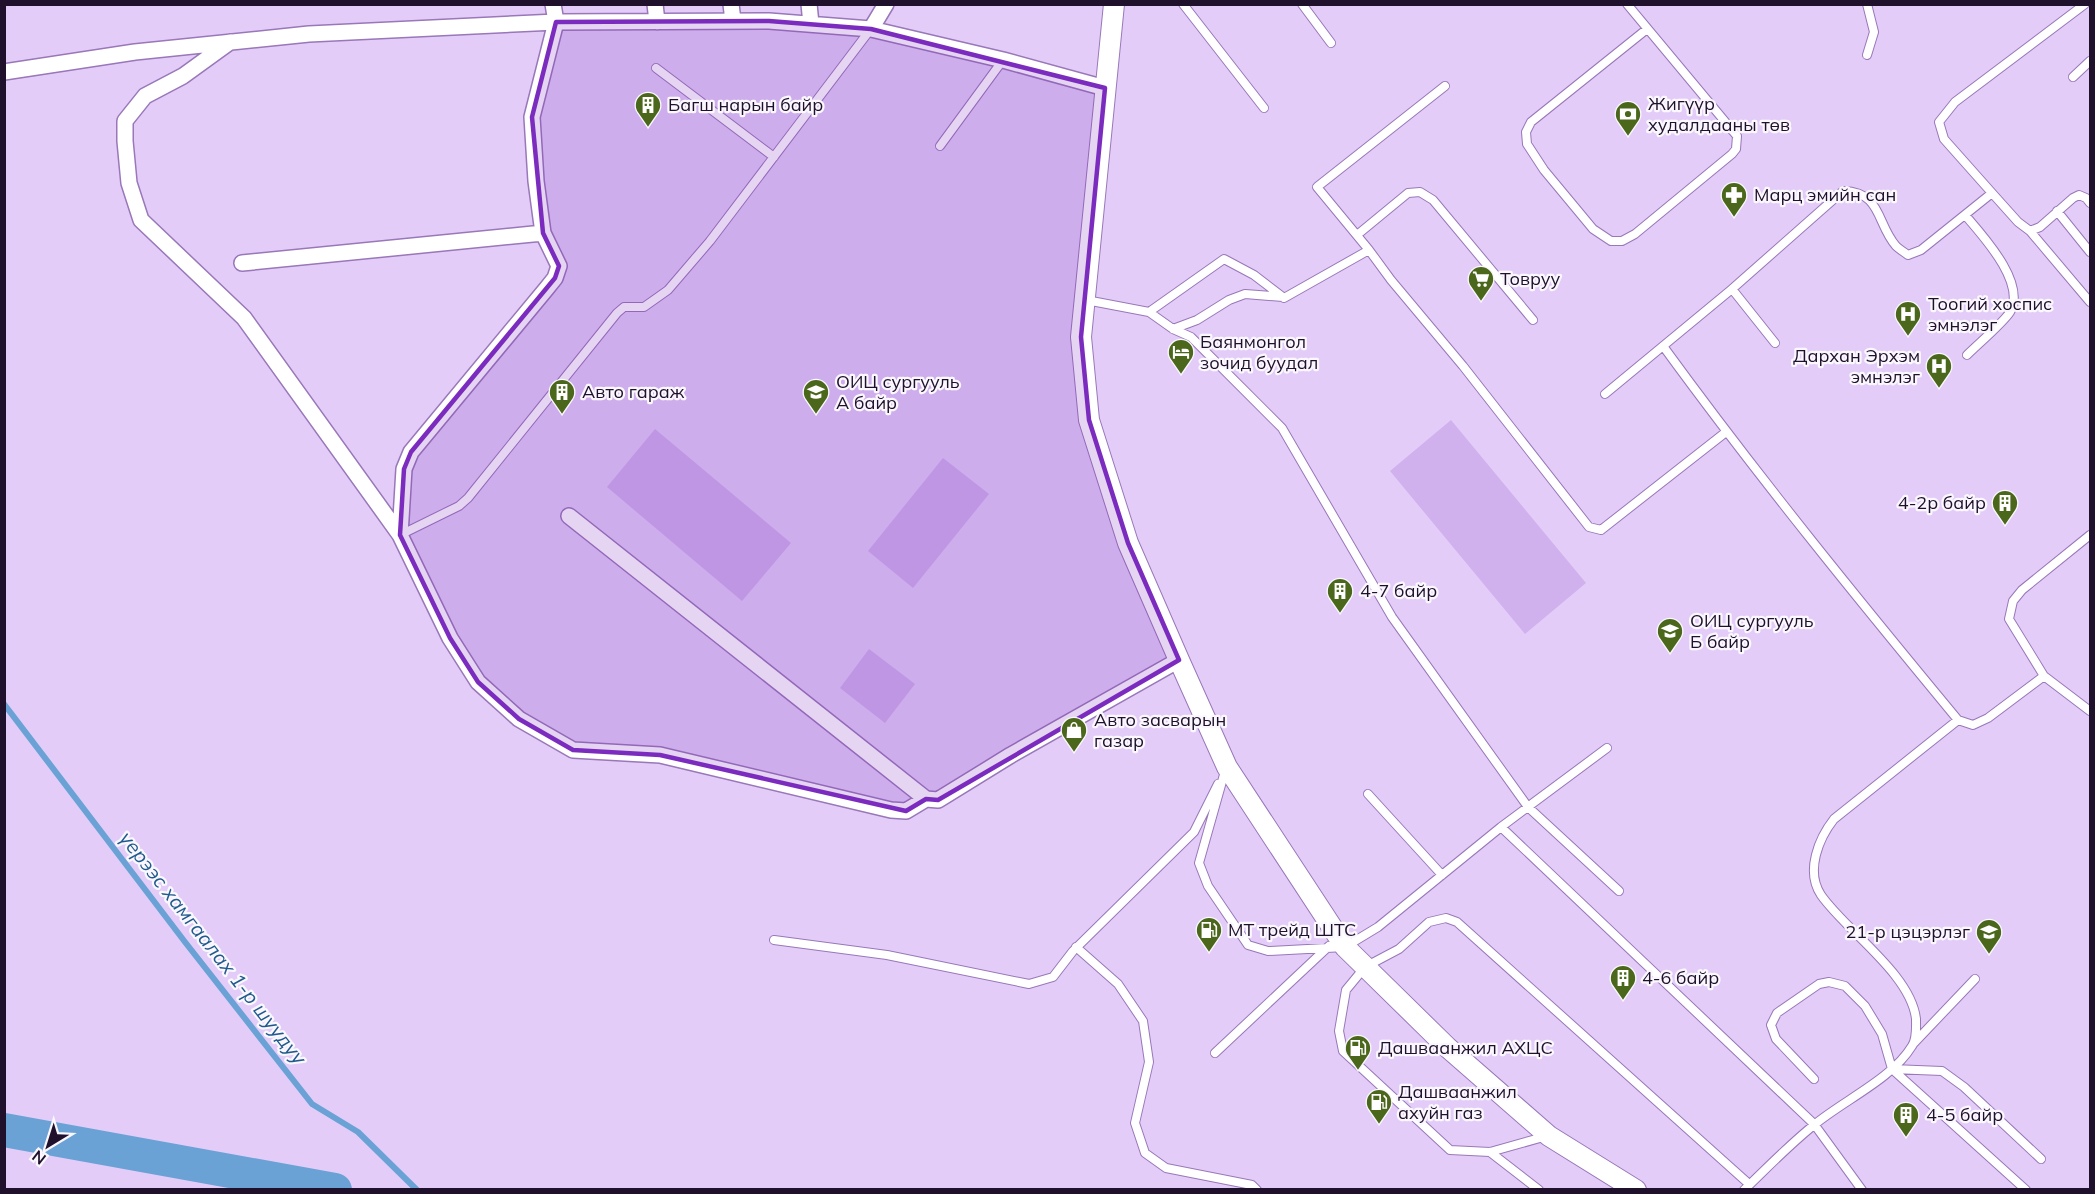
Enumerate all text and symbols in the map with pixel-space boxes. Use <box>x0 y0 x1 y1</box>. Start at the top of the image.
building icon: Багш нарын байр <box>633 90 663 128</box>
place label: Жигүүр худалдааны төв <box>1648 92 1790 136</box>
place label: Багш нарын байр <box>668 93 823 116</box>
bank icon: Жигүүр худалдааны төв <box>1613 99 1643 137</box>
pharmacy icon: Марц эмийн сан <box>1719 180 1749 218</box>
place label: Марц эмийн сан <box>1754 183 1896 206</box>
supermarket icon: Товруу <box>1466 264 1496 302</box>
place label: Товруу <box>1500 267 1561 290</box>
place label: Тоогий хоспис эмнэлэг <box>1928 292 2052 336</box>
hospital icon: Тоогий хоспис эмнэлэг <box>1893 299 1923 337</box>
place label: Баянмонгол зочид буудал <box>1200 330 1318 374</box>
hotel icon: Баянмонгол зочид буудал <box>1166 337 1196 375</box>
place label: Дархан Эрхэм эмнэлэг <box>1793 344 1920 388</box>
hospital icon: Дархан Эрхэм эмнэлэг <box>1924 351 1954 389</box>
place label: ОИЦ сургууль А байр <box>836 370 960 414</box>
building icon: Авто гараж <box>547 377 577 415</box>
school or university icon: ОИЦ сургууль А байр <box>801 377 831 415</box>
place label: Авто гараж <box>582 380 685 403</box>
building icon: 4-2р байр <box>1990 488 2020 526</box>
place label: 4-2р байр <box>1898 491 1986 514</box>
building icon: 4-7 байр <box>1325 576 1355 614</box>
place label: 4-7 байр <box>1360 579 1437 602</box>
place label: ОИЦ сургууль Б байр <box>1690 609 1814 653</box>
school or university icon: ОИЦ сургууль Б байр <box>1655 616 1685 654</box>
place label: Авто засварын газар <box>1094 708 1226 752</box>
shop icon: Авто засварын газар <box>1059 715 1089 753</box>
water label: үерээс хамгаалах 1-р шуудуу <box>114 826 313 1070</box>
fuel station icon: МТ трейд ШТС <box>1194 915 1224 953</box>
school or university icon: 21-р цэцэрлэг <box>1974 917 2004 955</box>
place label: МТ трейд ШТС <box>1228 918 1356 941</box>
place label: 21-р цэцэрлэг <box>1846 920 1970 943</box>
building icon: 4-6 байр <box>1608 963 1638 1001</box>
place label: 4-6 байр <box>1642 966 1719 989</box>
fuel station icon: Дашваанжил АХЦС <box>1343 1033 1373 1071</box>
place label: Дашваанжил АХЦС <box>1378 1036 1553 1059</box>
place label: Дашваанжил ахуйн газ <box>1398 1080 1517 1124</box>
fuel station icon: Дашваанжил ахуйн газ <box>1364 1087 1394 1125</box>
building icon: 4-5 байр <box>1891 1100 1921 1138</box>
place label: 4-5 байр <box>1926 1103 2003 1126</box>
north arrow <box>18 1116 78 1176</box>
text: N <box>28 1146 50 1169</box>

